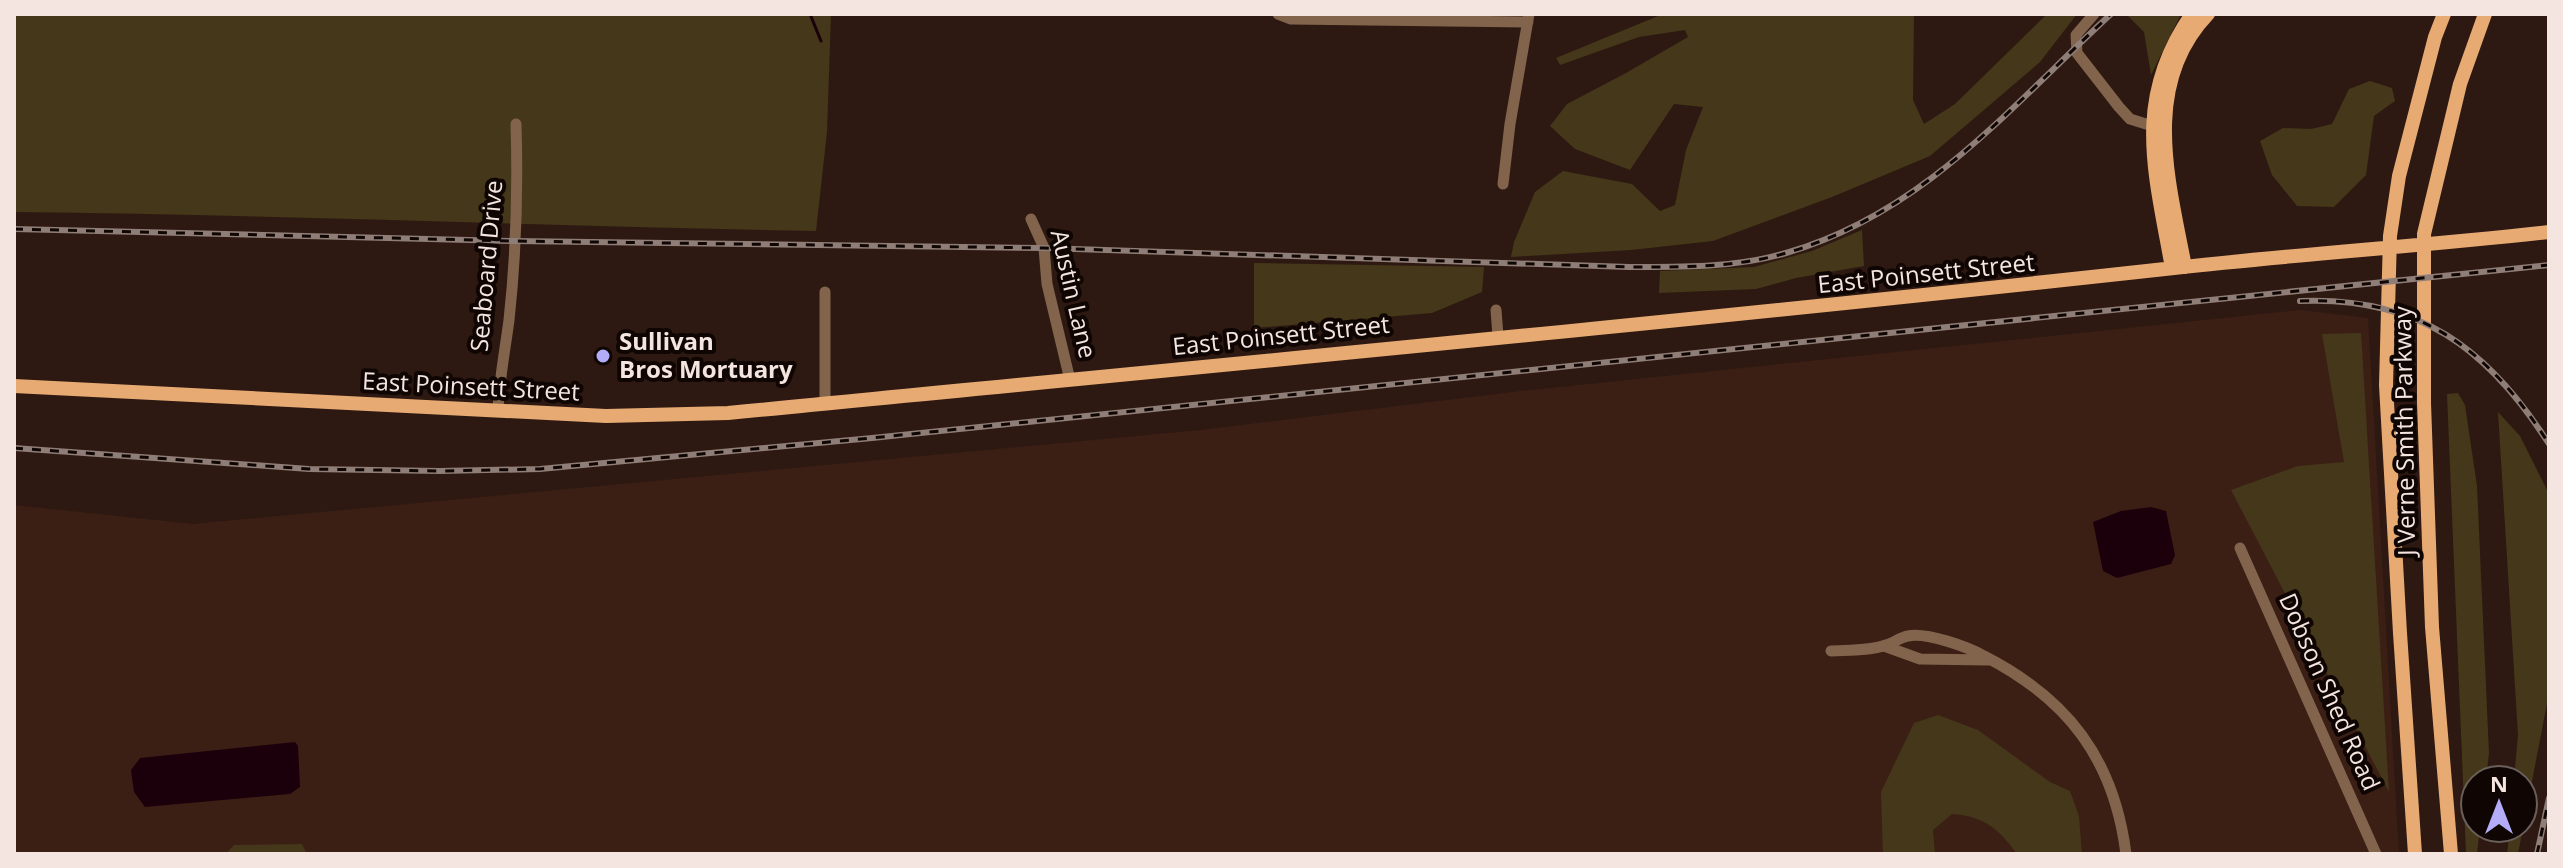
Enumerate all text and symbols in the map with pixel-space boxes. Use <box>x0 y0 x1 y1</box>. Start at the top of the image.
street label: Seaboard Drive <box>462 179 509 353</box>
street label: Austin Lane <box>1044 226 1105 361</box>
street label: East Poinsett Street <box>1816 245 2036 300</box>
street label: J Verne Smith Parkway <box>2385 305 2422 558</box>
street label: East Poinsett Street <box>1171 307 1391 362</box>
place label: Sullivan Bros Mortuary <box>619 324 793 385</box>
marker: Sullivan Bros Mortuary <box>594 347 612 365</box>
street label: East Poinsett Street <box>361 363 581 408</box>
street label: Dobson Shed Road <box>2272 587 2389 795</box>
north arrow <box>2459 764 2539 844</box>
text: N <box>2490 768 2508 798</box>

